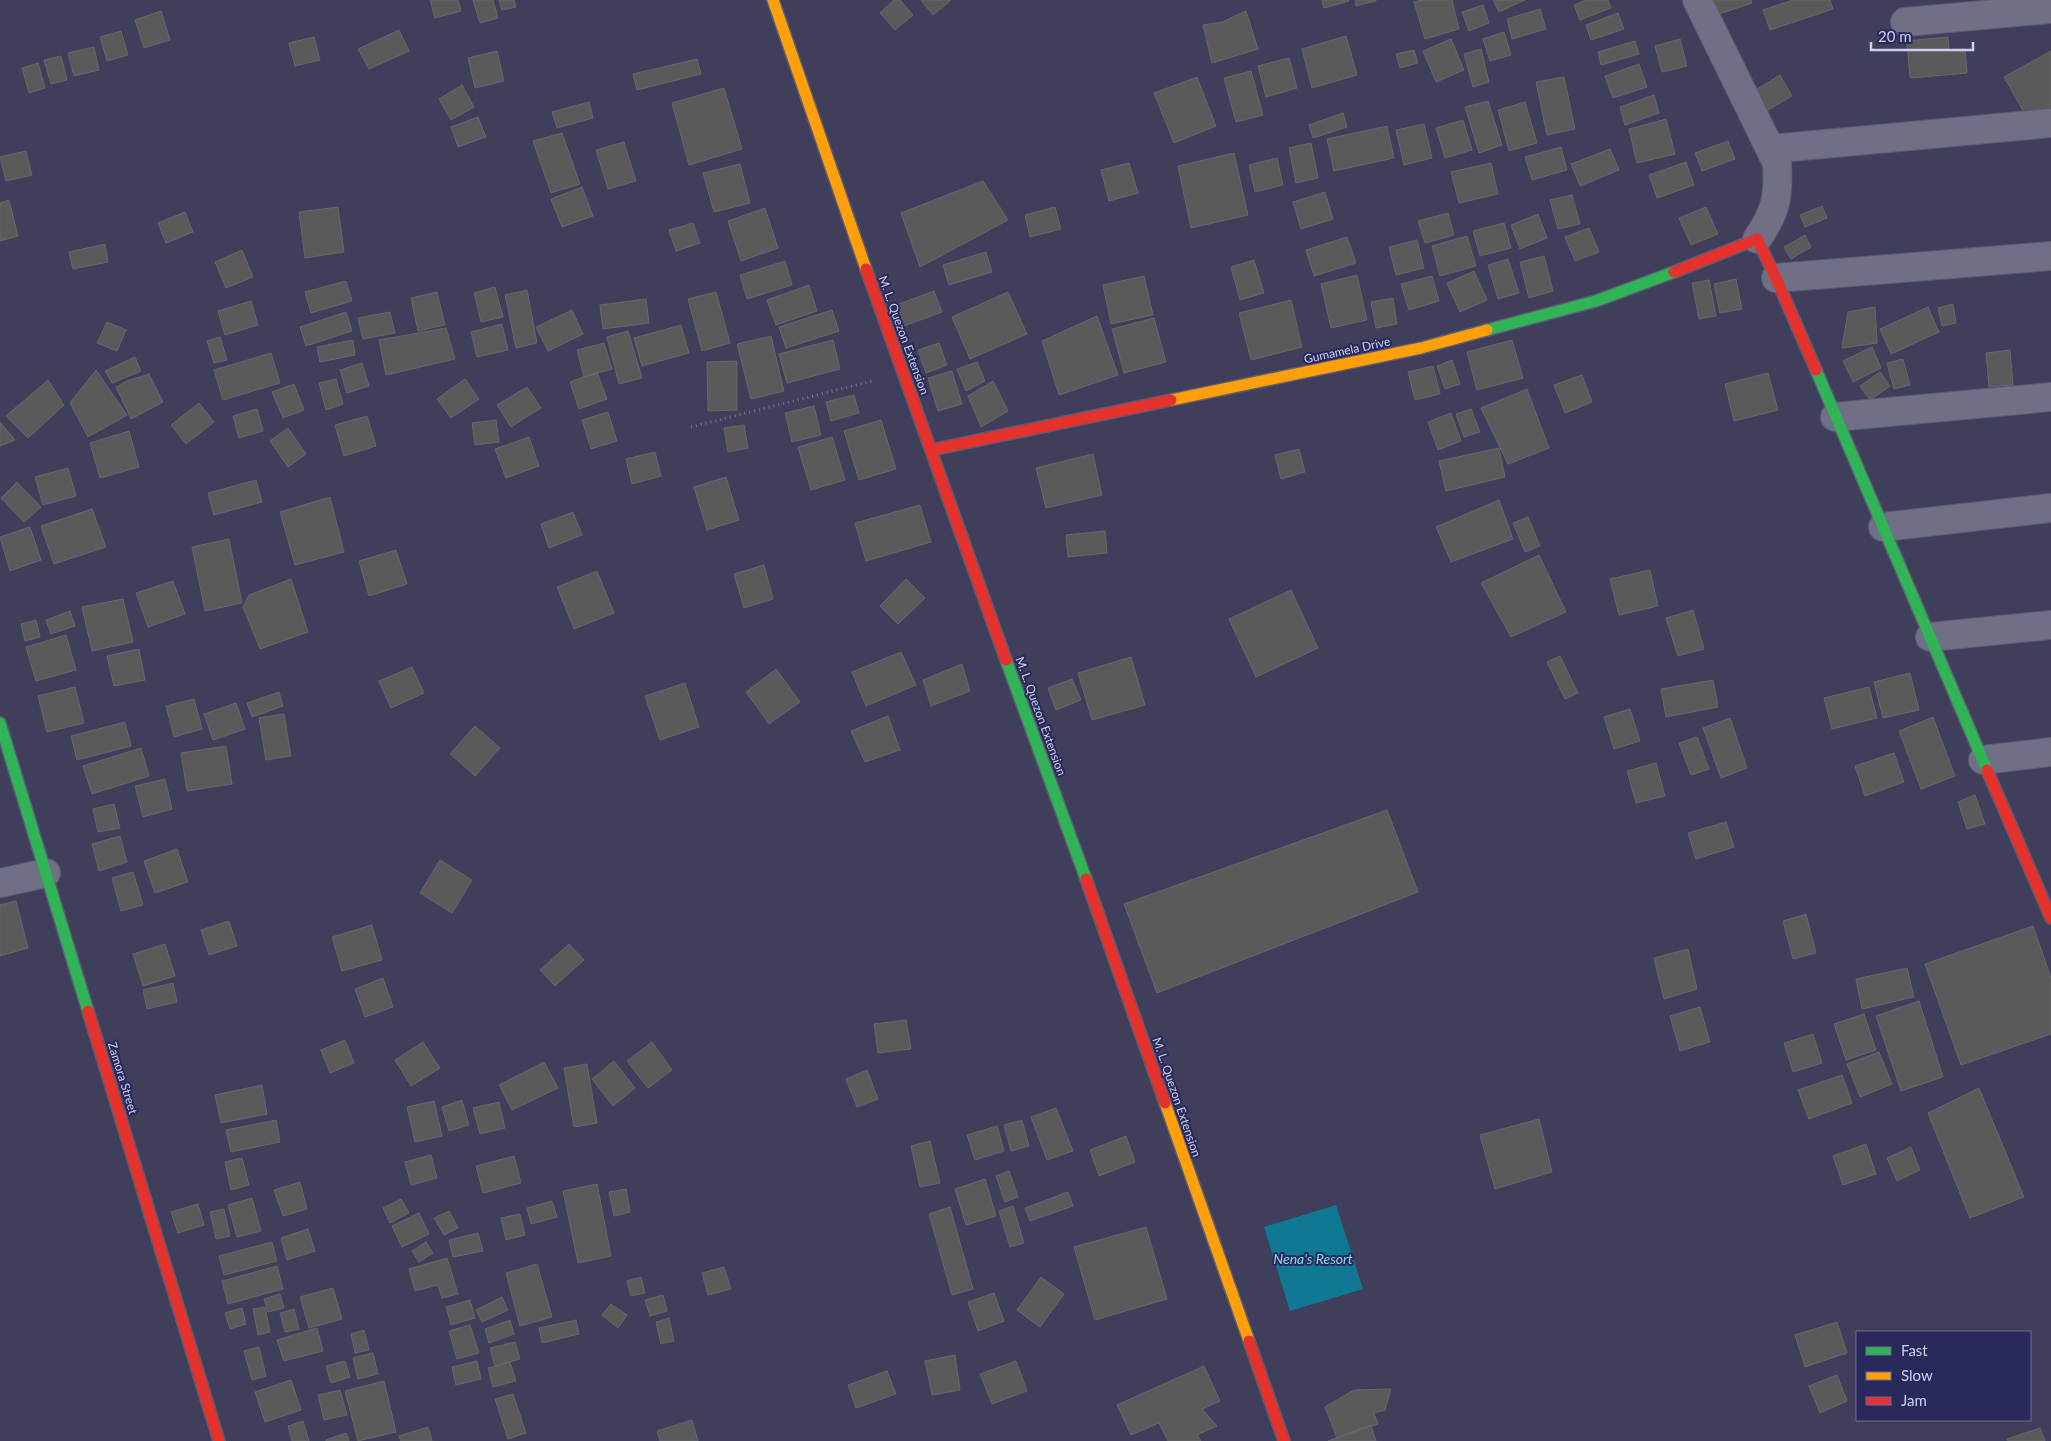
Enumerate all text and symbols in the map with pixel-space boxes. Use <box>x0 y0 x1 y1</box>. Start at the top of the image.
scale bar <box>1871 20 1974 52</box>
text: 20 m <box>1878 27 1912 45</box>
street label: M. L. Quezon Extension <box>876 274 932 396</box>
street label: Gumamela Drive <box>1302 334 1392 366</box>
street label: M. L. Quezon Extension <box>1013 655 1069 777</box>
street label: M. L. Quezon Extension <box>1150 1035 1204 1159</box>
street label: Zamora Street <box>105 1040 141 1117</box>
water label: Nena's Resort <box>1273 1250 1353 1267</box>
legend <box>1856 1331 2031 1421</box>
text: Fast <box>1901 1341 1928 1359</box>
text: Slow <box>1901 1366 1933 1384</box>
text: Jam <box>1901 1391 1927 1409</box>

